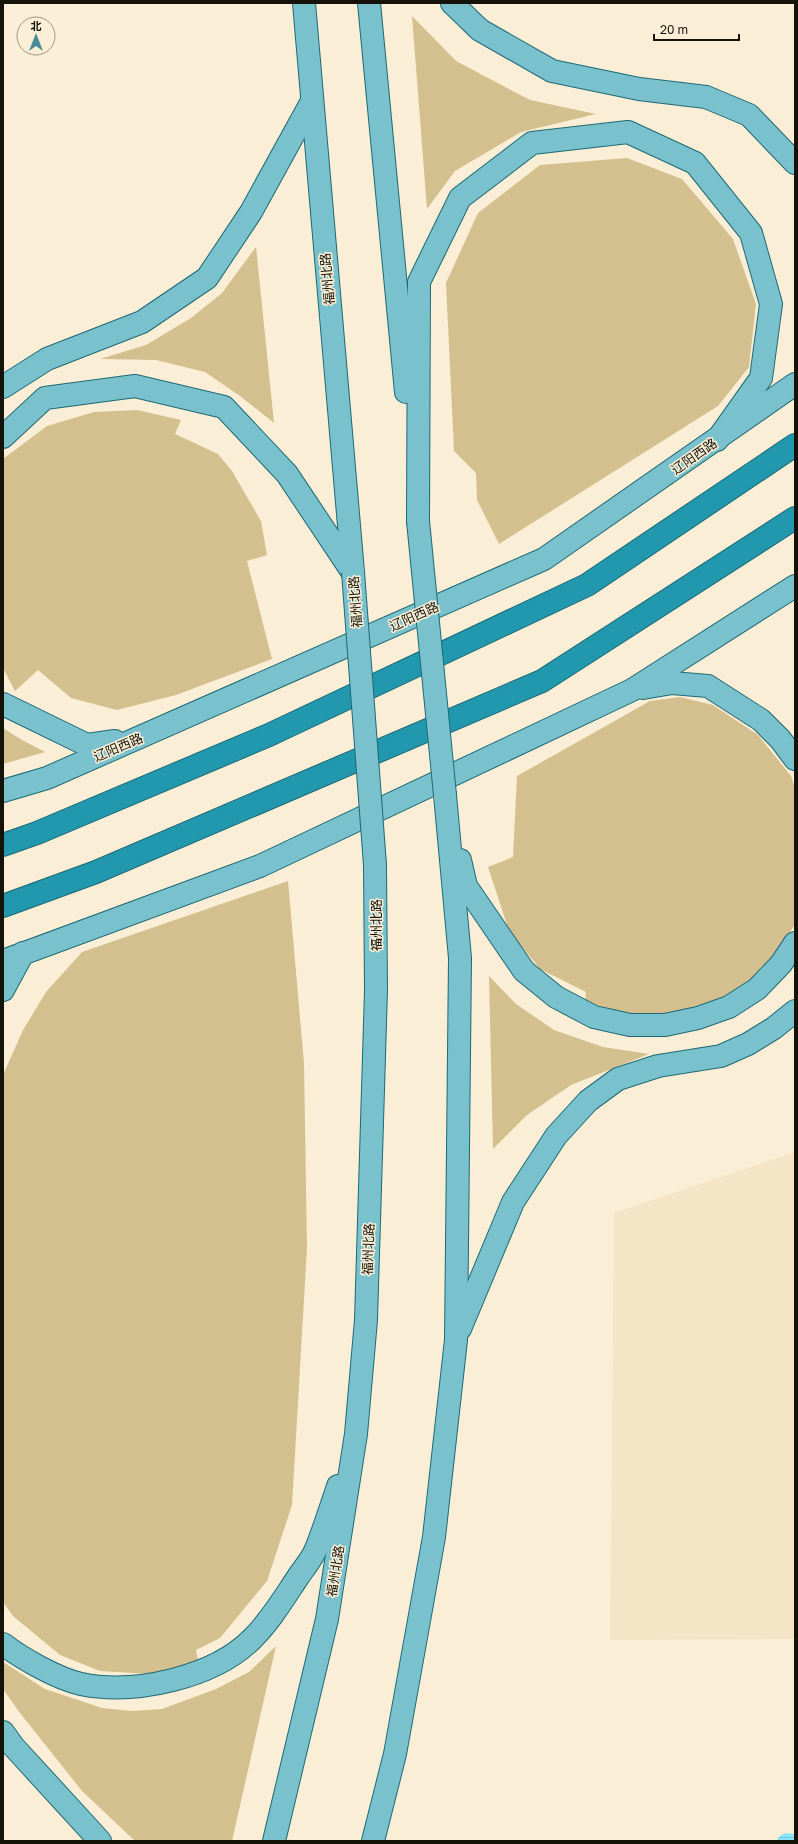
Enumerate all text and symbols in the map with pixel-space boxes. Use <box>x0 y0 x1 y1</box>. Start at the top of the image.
north arrow <box>16 16 56 56</box>
scale bar <box>654 16 739 42</box>
text: 北 <box>31 19 42 32</box>
text: 20 m <box>660 22 688 37</box>
street label: 福州北路 <box>317 252 337 306</box>
street label: 辽阳西路 <box>668 435 720 477</box>
street label: 福州北路 <box>345 575 365 629</box>
street label: 辽阳西路 <box>387 598 441 634</box>
street label: 辽阳西路 <box>91 729 145 765</box>
street label: 福州北路 <box>368 899 384 951</box>
street label: 福州北路 <box>359 1223 377 1275</box>
street label: 福州北路 <box>323 1544 347 1598</box>

